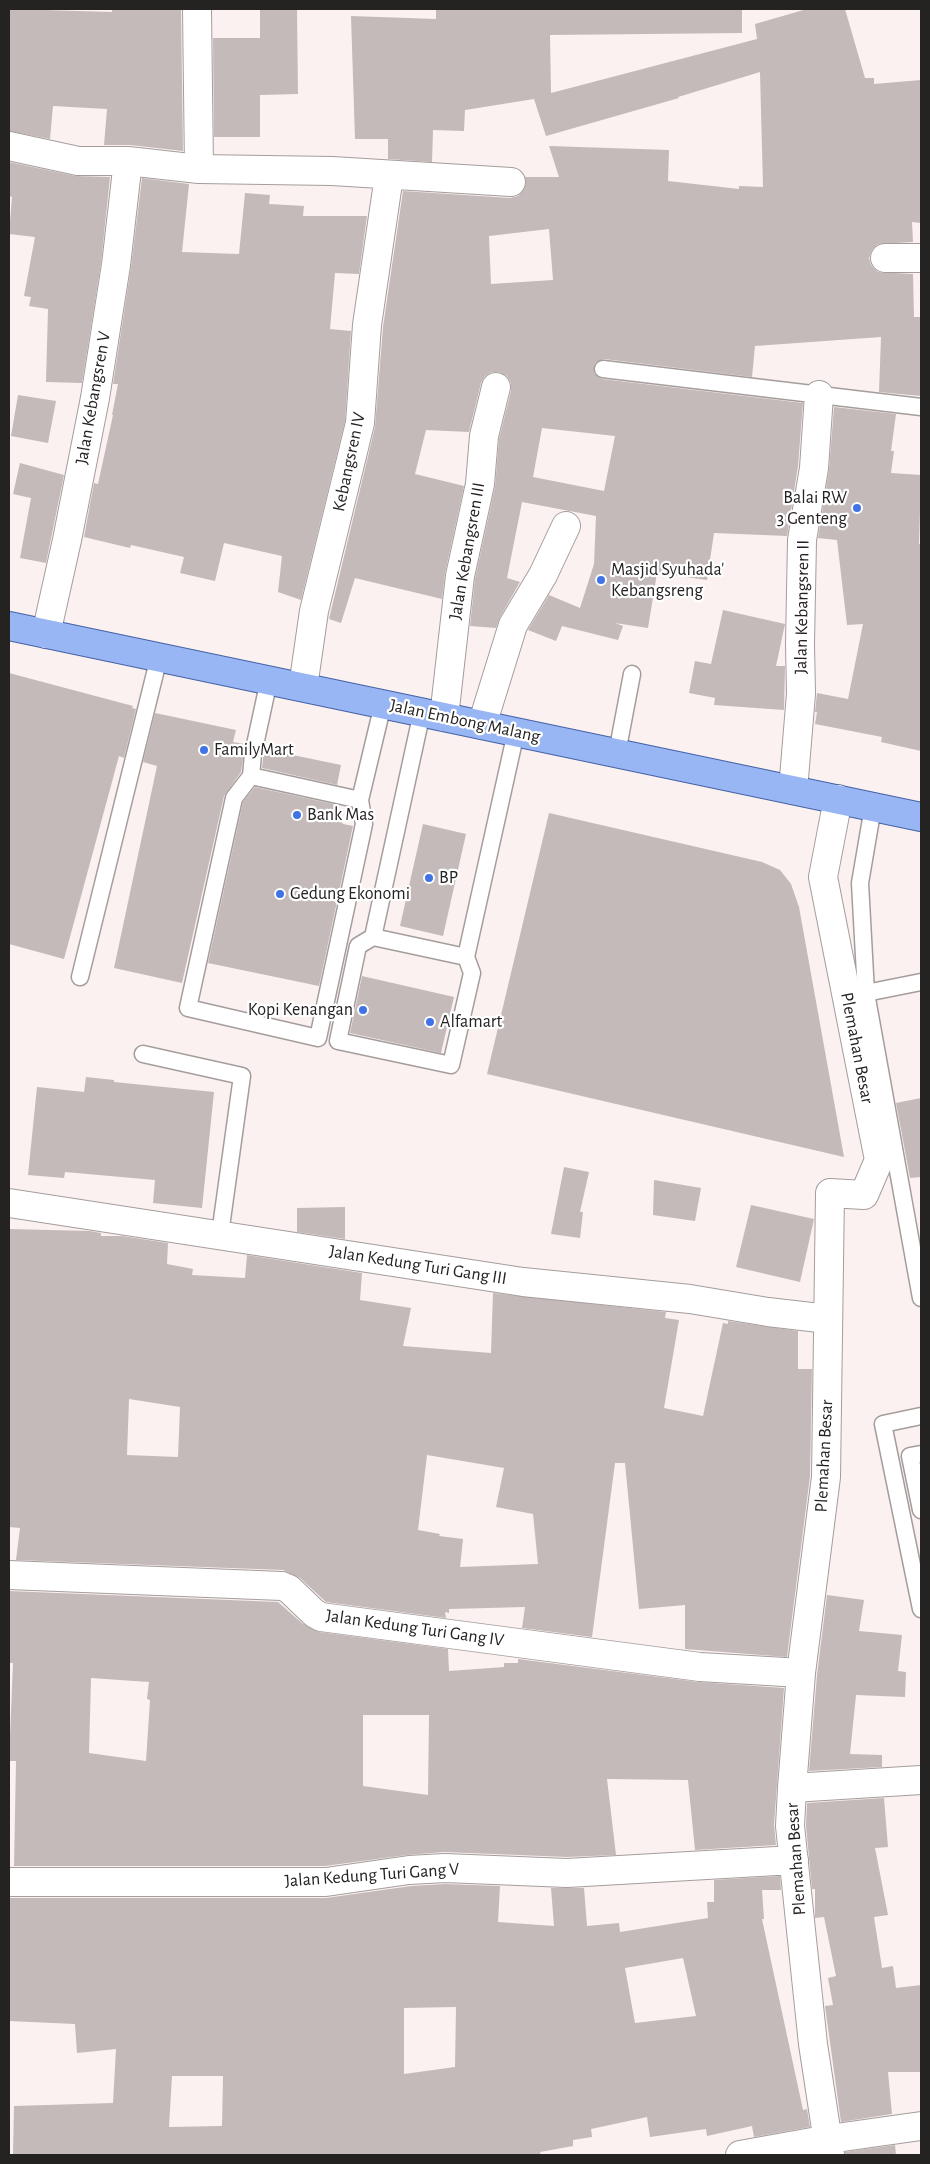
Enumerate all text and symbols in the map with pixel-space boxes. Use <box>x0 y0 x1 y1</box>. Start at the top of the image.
street label: Jalan Kebangsren V <box>71 330 115 466</box>
street label: Kebangsren IV <box>328 410 370 514</box>
street label: Jalan Kebangsren III <box>444 481 490 621</box>
place label: Balai RW 3 Genteng <box>777 487 847 530</box>
marker: Balai RW 3 Genteng <box>851 502 863 514</box>
street label: Jalan Kebangsren II <box>790 540 814 674</box>
place label: Masjid Syuhada' Kebangsreng <box>611 559 724 602</box>
marker: Masjid Syuhada' Kebangsreng <box>595 574 607 586</box>
street label: Jalan Embong Malang <box>388 695 542 747</box>
place label: FamilyMart <box>214 739 294 761</box>
marker: FamilyMart <box>198 744 210 756</box>
place label: Bank Mas <box>307 804 374 826</box>
marker: Bank Mas <box>291 809 303 821</box>
place label: BP <box>439 867 458 889</box>
marker: BP <box>423 872 435 884</box>
place label: Gedung Ekonomi <box>290 883 410 905</box>
marker: Gedung Ekonomi <box>274 888 286 900</box>
street label: Plemahan Besar <box>836 990 878 1106</box>
place label: Kopi Kenangan <box>248 999 353 1021</box>
marker: Kopi Kenangan <box>357 1004 369 1016</box>
place label: Alfamart <box>440 1011 502 1033</box>
marker: Alfamart <box>424 1016 436 1028</box>
street label: Jalan Kedung Turi Gang III <box>328 1240 508 1290</box>
street label: Plemahan Besar <box>810 1399 838 1513</box>
street label: Jalan Kedung Turi Gang IV <box>325 1605 505 1651</box>
street label: Plemahan Besar <box>781 1802 811 1916</box>
street label: Jalan Kedung Turi Gang V <box>284 1858 460 1892</box>

